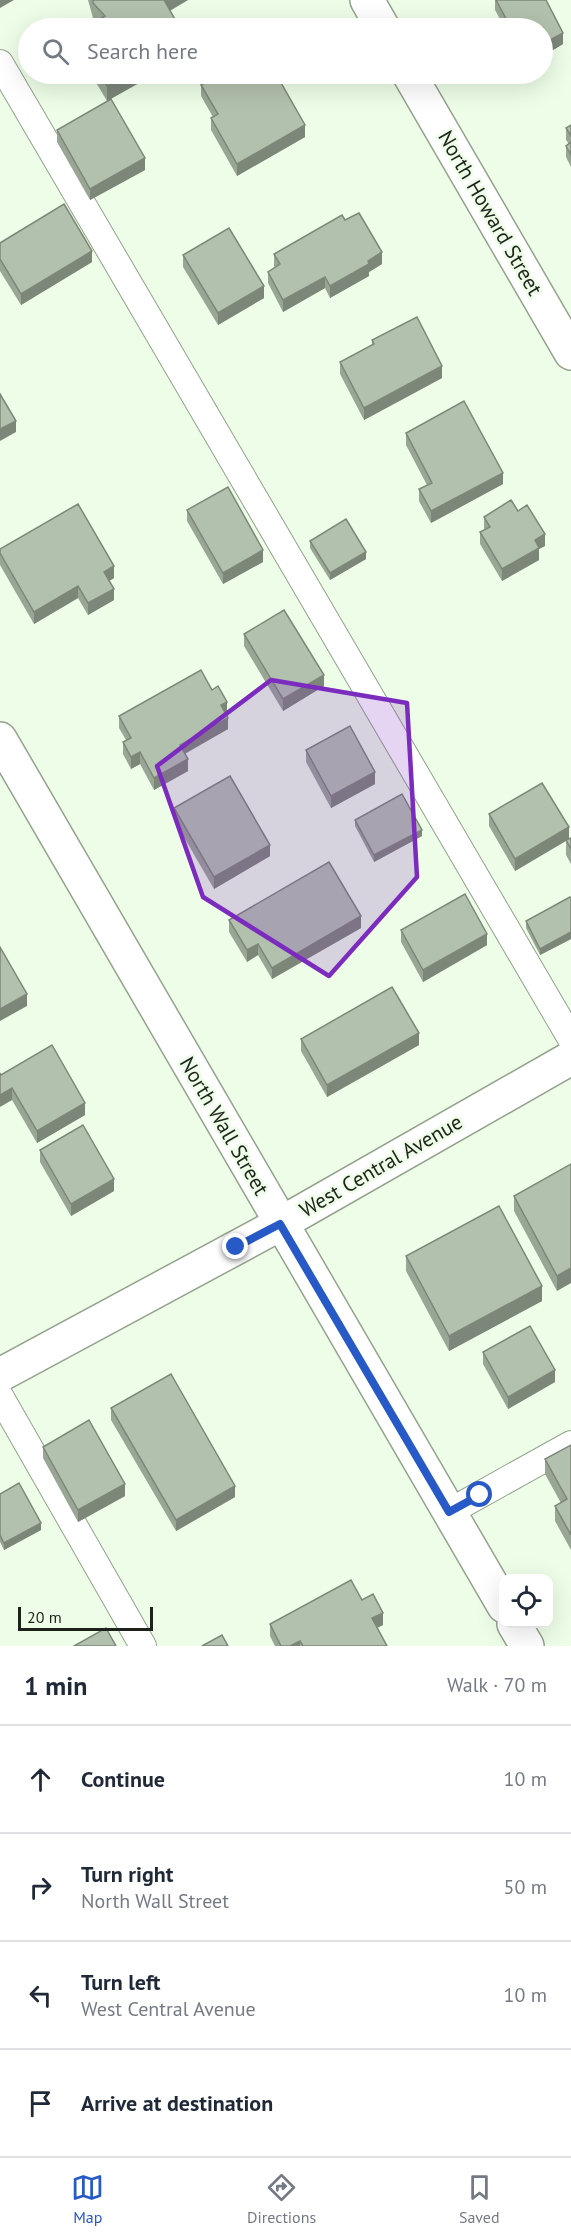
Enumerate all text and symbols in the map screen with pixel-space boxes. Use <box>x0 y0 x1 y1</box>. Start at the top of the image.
search box <box>18 18 553 84</box>
icon: search <box>39 35 72 68</box>
text: Search here <box>87 37 198 65</box>
street label: North Howard Street <box>432 125 549 300</box>
street label: North Wall Street <box>174 1052 275 1200</box>
street label: West Central Avenue <box>295 1108 467 1223</box>
route end <box>222 1233 248 1259</box>
route start <box>466 1481 492 1507</box>
map controls <box>499 1574 553 1628</box>
button: locate <box>499 1574 553 1628</box>
scale bar <box>18 1604 153 1632</box>
text: 20 m <box>27 1607 62 1627</box>
text: 1 min <box>24 1669 87 1702</box>
text: Walk · 70 m <box>447 1672 547 1698</box>
icon: ahead <box>24 1763 57 1796</box>
text: Continue <box>81 1765 165 1793</box>
text: 10 m <box>504 1766 547 1792</box>
text: Turn right <box>81 1860 173 1888</box>
icon: right <box>24 1871 57 1904</box>
text: 50 m <box>504 1874 547 1900</box>
text: North Wall Street <box>81 1888 229 1914</box>
text: Turn left <box>81 1968 161 1996</box>
icon: left <box>24 1979 57 2012</box>
text: 10 m <box>504 1982 547 2008</box>
text: West Central Avenue <box>81 1996 256 2022</box>
icon: arrive <box>24 2087 57 2120</box>
text: Arrive at destination <box>81 2089 273 2117</box>
tab: Map <box>71 2171 104 2227</box>
tab: Directions <box>247 2171 316 2227</box>
tab: Saved <box>459 2171 500 2227</box>

